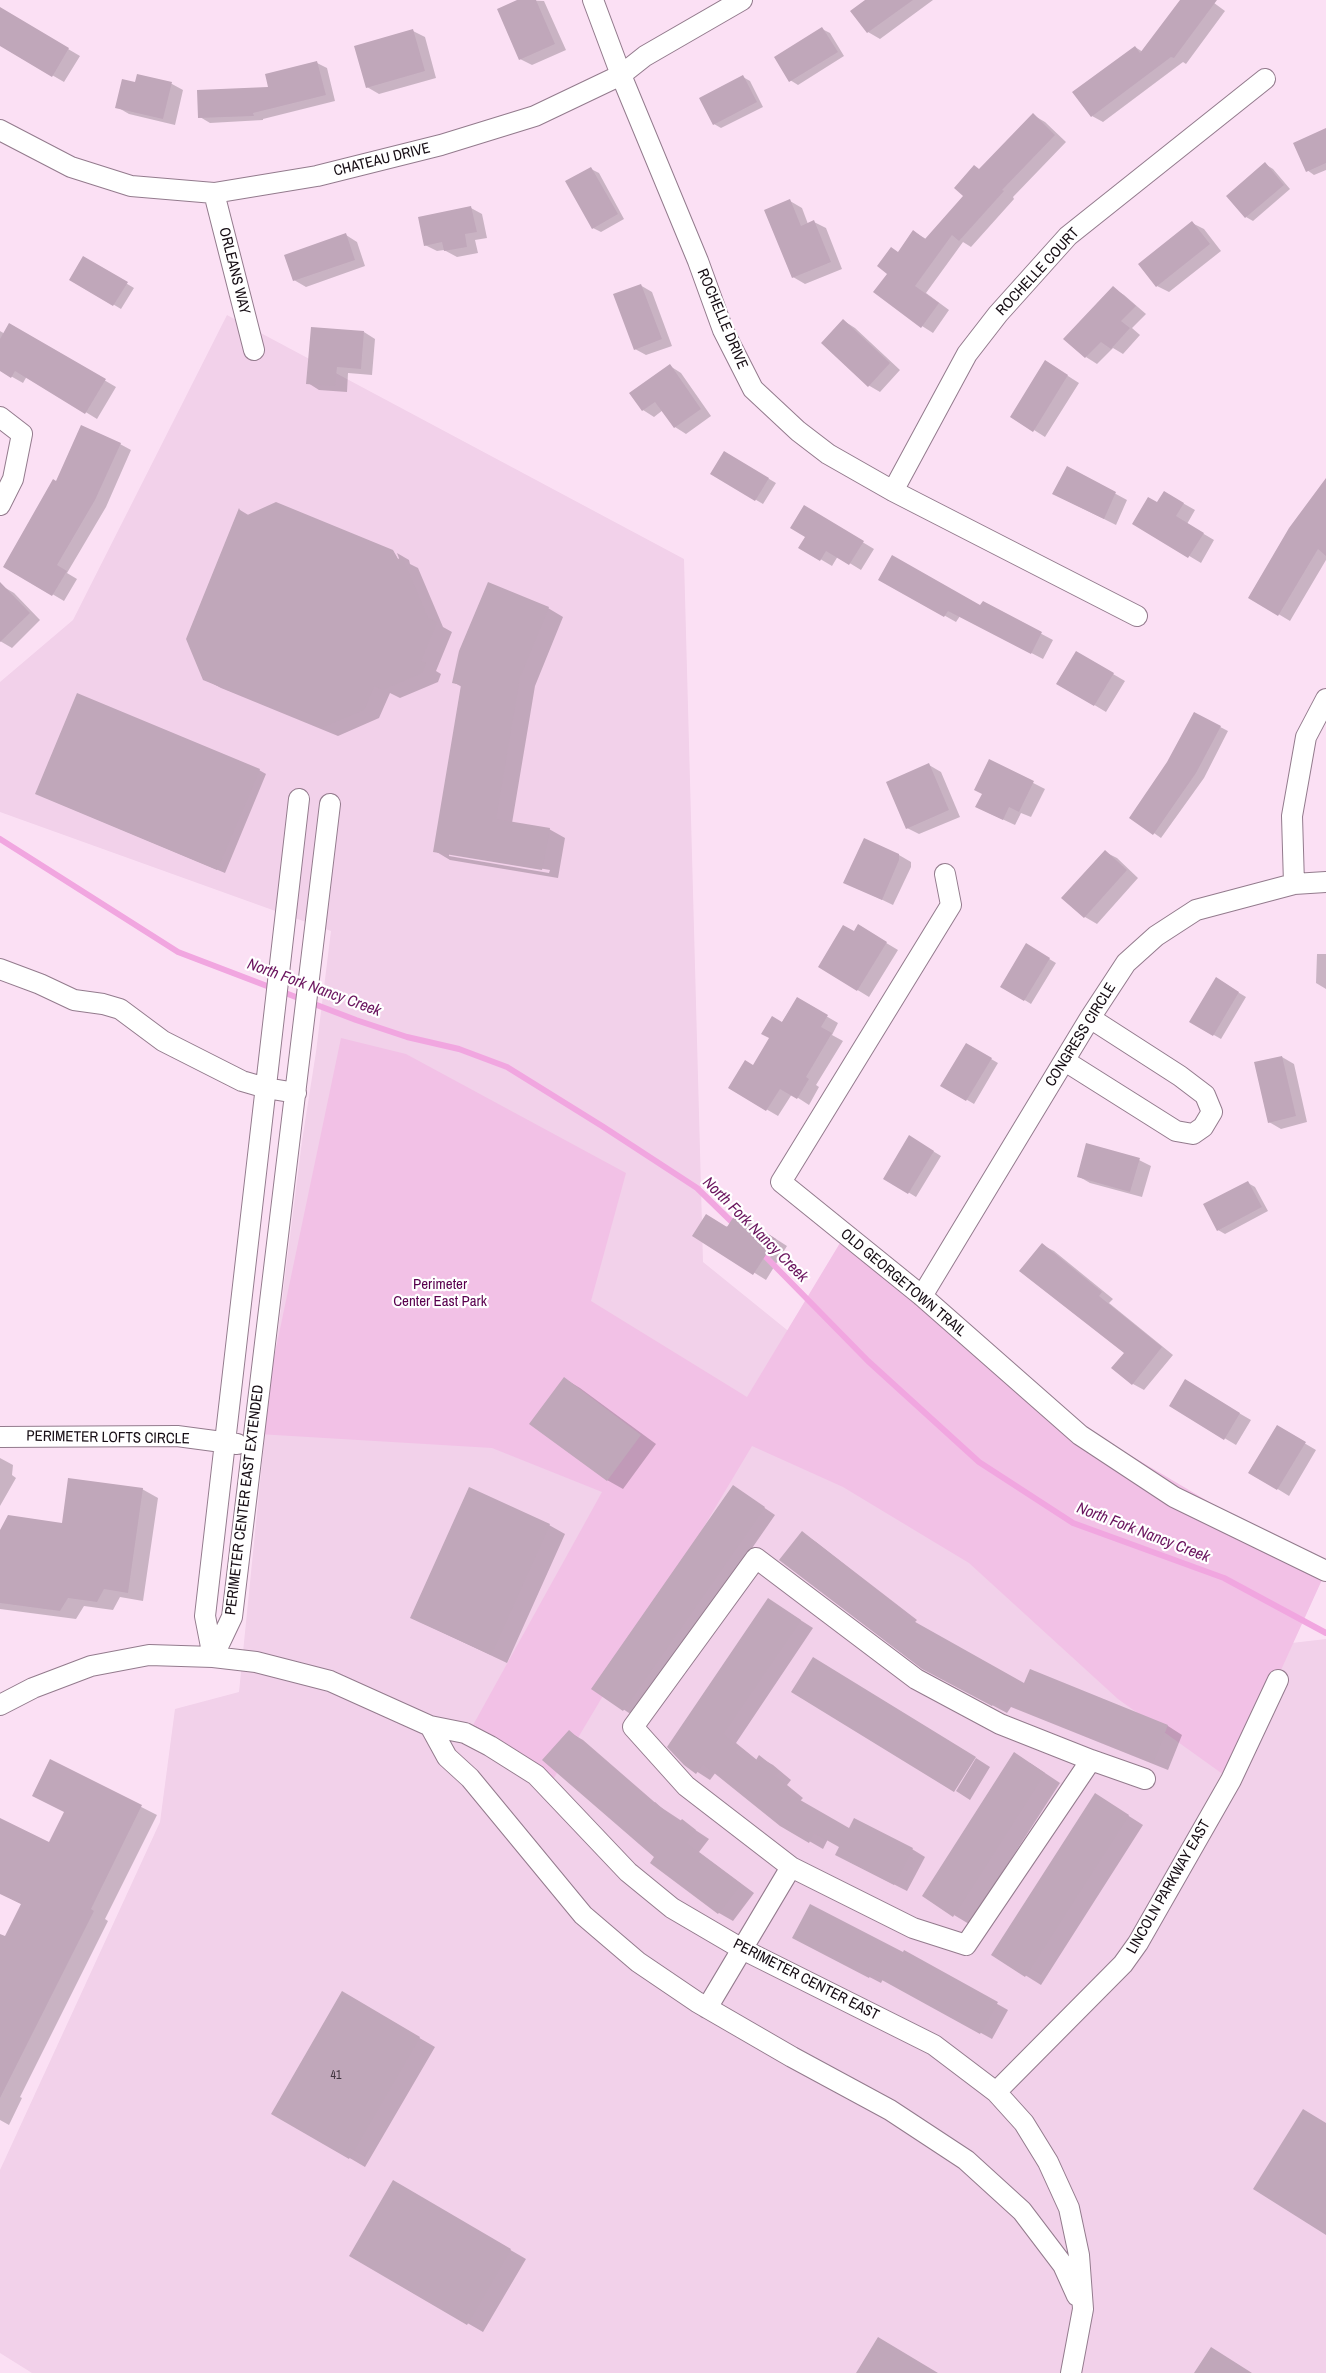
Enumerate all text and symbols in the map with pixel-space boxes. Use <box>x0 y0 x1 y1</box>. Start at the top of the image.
street label: CHATEAU DRIVE <box>332 139 432 181</box>
street label: ROCHELLE COURT <box>993 224 1083 320</box>
street label: ORLEANS WAY <box>215 226 253 316</box>
street label: ROCHELLE DRIVE <box>693 266 751 372</box>
water label: North Fork Nancy Creek <box>244 955 384 1021</box>
street label: CONGRESS CIRCLE <box>1042 980 1120 1090</box>
water label: North Fork Nancy Creek <box>698 1173 812 1287</box>
street label: OLD GEORGETOWN TRAIL <box>837 1225 969 1341</box>
park label: Perimeter Center East Park <box>393 1276 487 1311</box>
street label: PERIMETER CENTER EAST EXTENDED <box>222 1384 268 1616</box>
street label: PERIMETER LOFTS CIRCLE <box>26 1428 190 1448</box>
water label: North Fork Nancy Creek <box>1074 1499 1212 1567</box>
street label: LINCOLN PARKWAY EAST <box>1123 1817 1215 1957</box>
street label: PERIMETER CENTER EAST <box>730 1935 882 2025</box>
house number: 41 <box>331 2069 341 2083</box>

